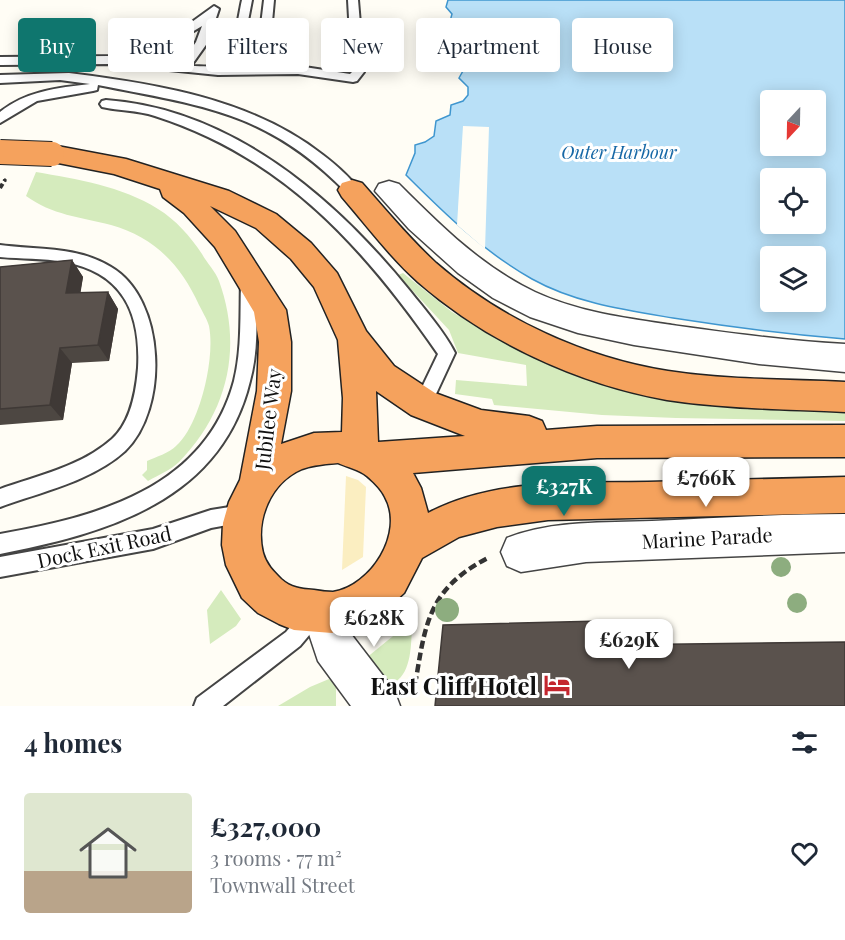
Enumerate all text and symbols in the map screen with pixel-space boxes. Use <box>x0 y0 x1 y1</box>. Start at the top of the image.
chip: Buy <box>18 18 96 72</box>
chip: Rent <box>108 18 194 72</box>
chip: Filters <box>206 18 309 72</box>
chip: New <box>321 18 404 72</box>
chip: Apartment <box>416 18 560 72</box>
chip: House <box>572 18 673 72</box>
north arrow <box>760 90 826 156</box>
map controls <box>760 90 826 312</box>
water label: Outer Harbour <box>561 140 678 164</box>
button: locate <box>760 168 826 234</box>
button: layers <box>760 246 826 312</box>
street label: Jubilee Way <box>247 367 287 472</box>
pin: £766K <box>664 457 748 508</box>
text: £766K <box>676 463 736 490</box>
pin: £327K <box>522 466 606 517</box>
text: £327K <box>536 472 592 499</box>
street label: Dock Exit Road <box>34 519 174 573</box>
street label: Marine Parade <box>641 520 773 554</box>
pin: £628K <box>332 597 416 648</box>
text: £628K <box>344 603 404 630</box>
pin: £629K <box>587 619 671 670</box>
text: £629K <box>599 625 659 652</box>
place label: East Cliff Hotel <box>370 669 538 701</box>
hotel icon: East Cliff Hotel <box>542 670 572 700</box>
text: 4 homes <box>24 725 122 760</box>
icon: filters <box>788 726 821 759</box>
text: £327,000 <box>210 809 321 844</box>
icon: home <box>72 817 144 889</box>
icon: heart <box>788 837 821 870</box>
text: 3 rooms · 77 m² <box>210 844 342 871</box>
text: Townwall Street <box>210 871 355 898</box>

